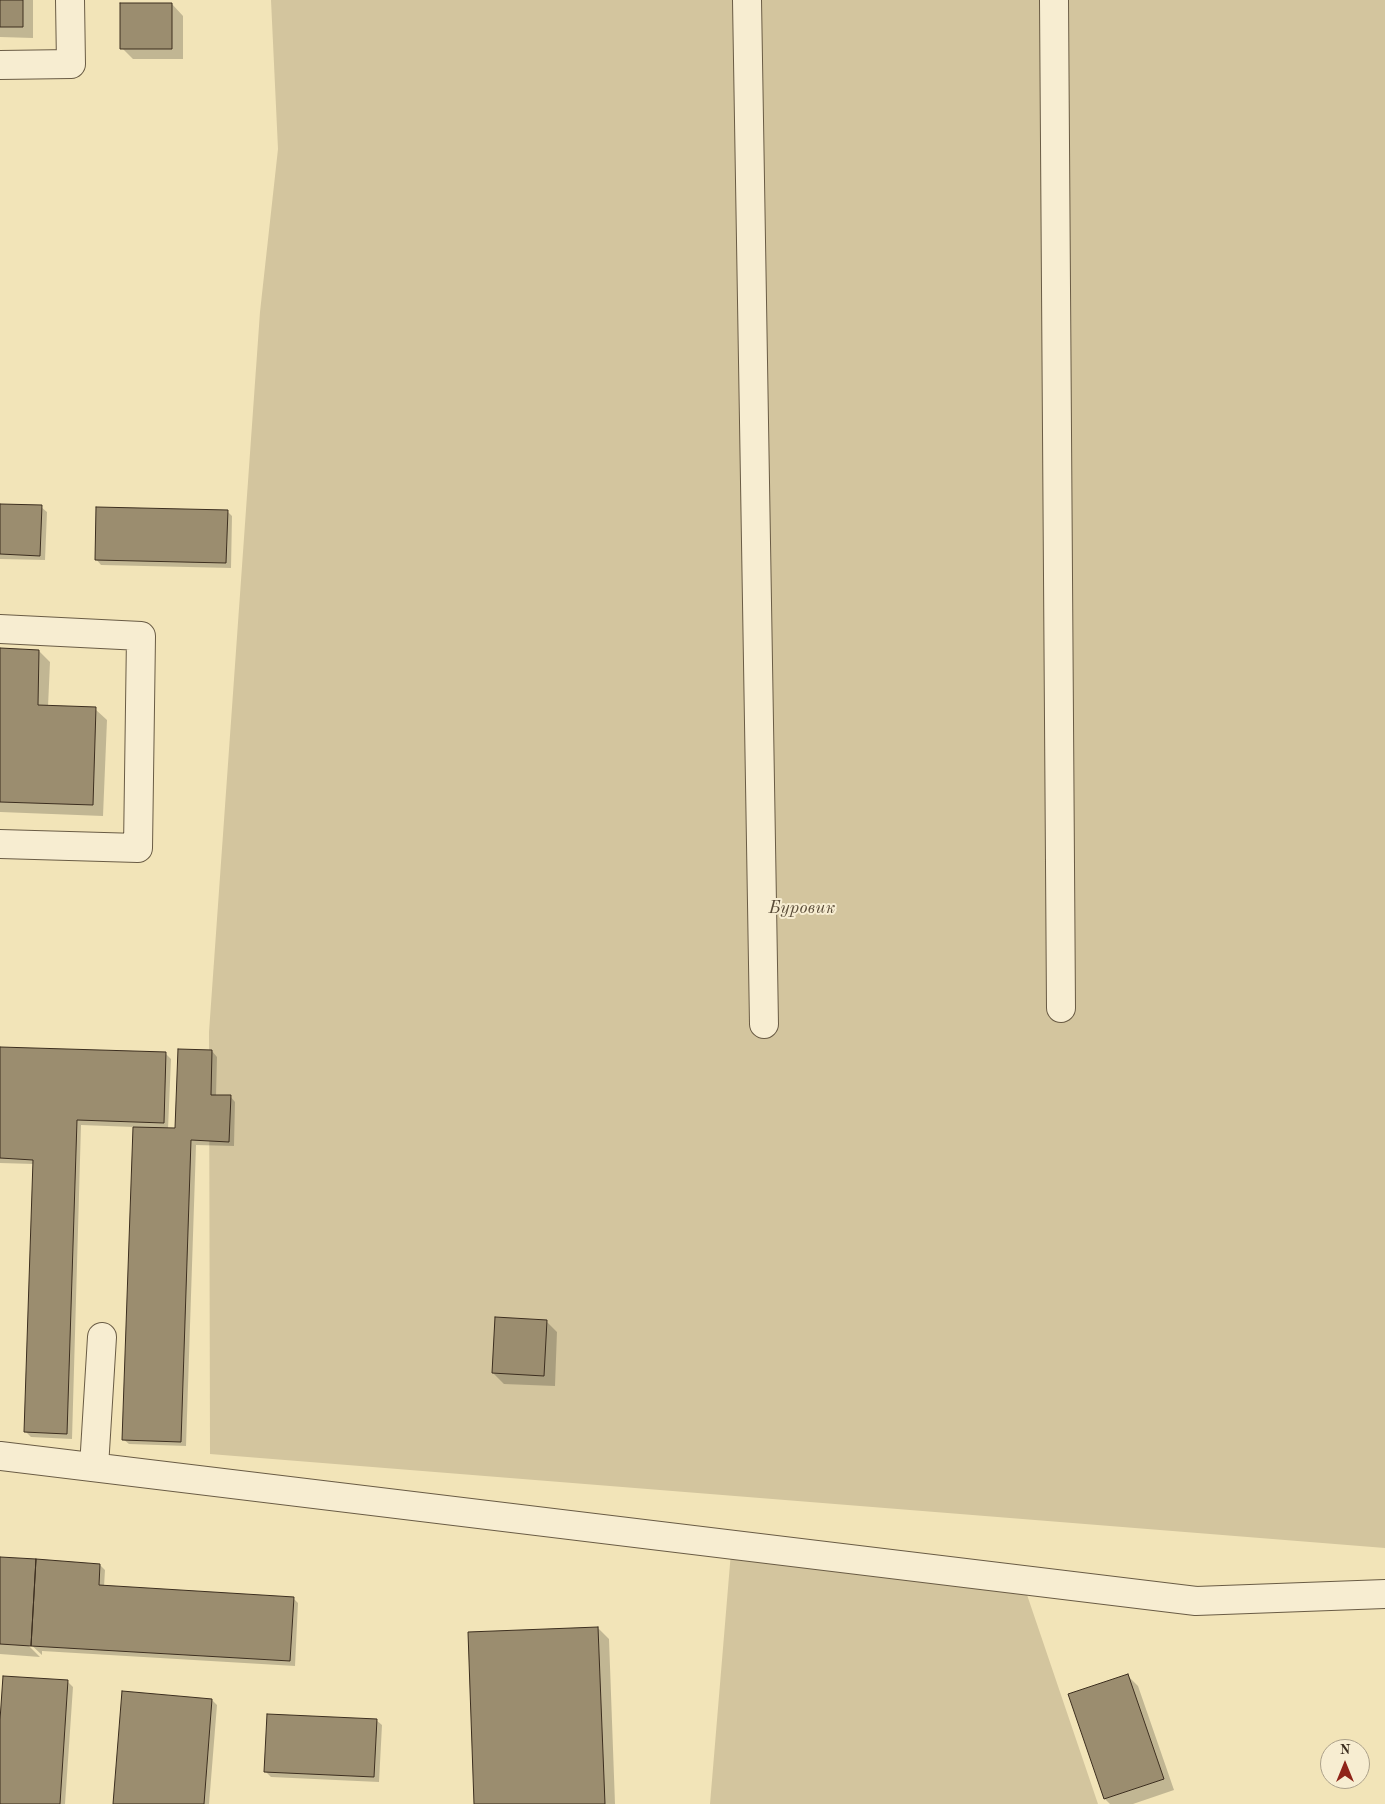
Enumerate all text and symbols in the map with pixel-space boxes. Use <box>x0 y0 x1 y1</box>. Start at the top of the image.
park label: Буровик <box>769 897 835 919</box>
north arrow <box>1320 1739 1370 1789</box>
text: N <box>1340 1743 1350 1757</box>

